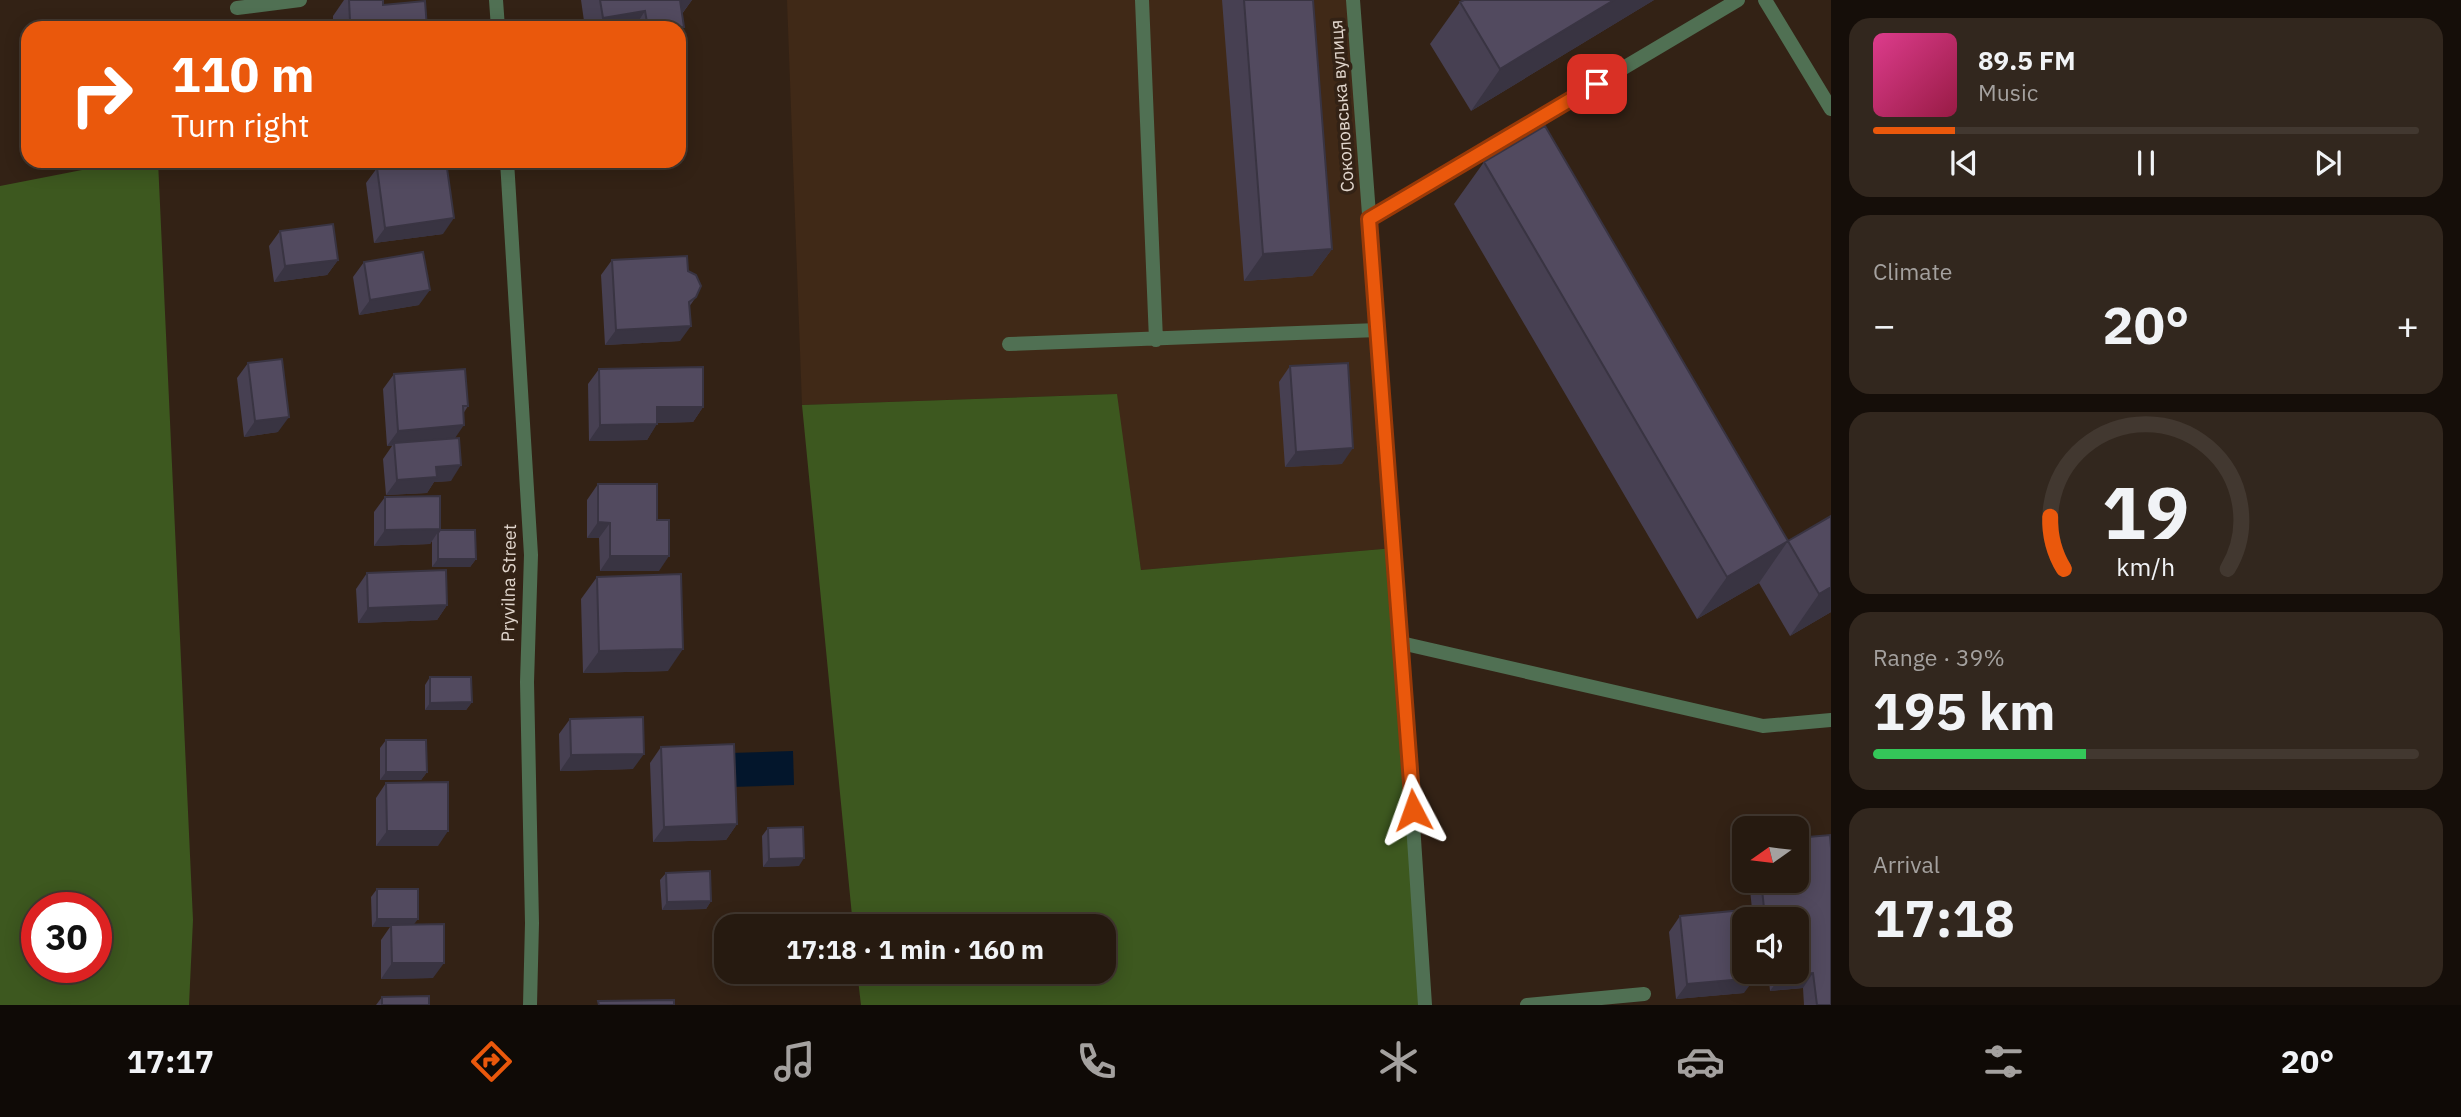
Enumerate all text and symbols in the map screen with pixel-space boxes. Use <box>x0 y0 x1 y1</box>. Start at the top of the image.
street label: Соколовська вулиця <box>1324 19 1359 193</box>
text: 110 m <box>171 42 315 105</box>
text: 89.5 FM <box>1978 43 2076 77</box>
icon: right <box>56 49 147 140</box>
pin <box>1567 54 1627 114</box>
icon: arrive <box>1578 65 1616 103</box>
text: Music <box>1978 77 2038 107</box>
text: Turn right <box>171 104 309 146</box>
icon: previous <box>1945 144 1983 182</box>
icon: pause <box>2127 144 2165 182</box>
icon: next <box>2309 144 2347 182</box>
text: Climate <box>1873 256 1952 286</box>
text: 20° <box>2103 291 2189 358</box>
text: − <box>1873 300 1896 349</box>
text: + <box>2396 300 2419 349</box>
text: 19 <box>2102 464 2190 559</box>
street label: Pryvilna Street <box>496 524 521 642</box>
text: km/h <box>2117 549 2175 582</box>
text: Range · 39% <box>1873 642 2005 672</box>
text: 195 km <box>1873 677 2055 744</box>
position arrow <box>1376 773 1450 847</box>
north arrow <box>1732 816 1810 892</box>
map controls <box>1732 816 1809 984</box>
text: Arrival <box>1873 849 1940 879</box>
text: 17:18 <box>1873 884 2015 951</box>
speed limit sign: 30 <box>21 892 112 983</box>
button: sound <box>1732 907 1809 984</box>
text: 17:18 · 1 min · 160 m <box>786 932 1044 966</box>
icon: directions <box>467 1037 516 1086</box>
icon: music <box>770 1037 819 1086</box>
icon: phone <box>1072 1037 1121 1086</box>
icon: climate <box>1374 1037 1423 1086</box>
icon: car <box>1676 1037 1725 1086</box>
icon: filters <box>1979 1037 2028 1086</box>
text: 17:17 <box>127 1040 214 1082</box>
text: 20° <box>2281 1040 2334 1082</box>

